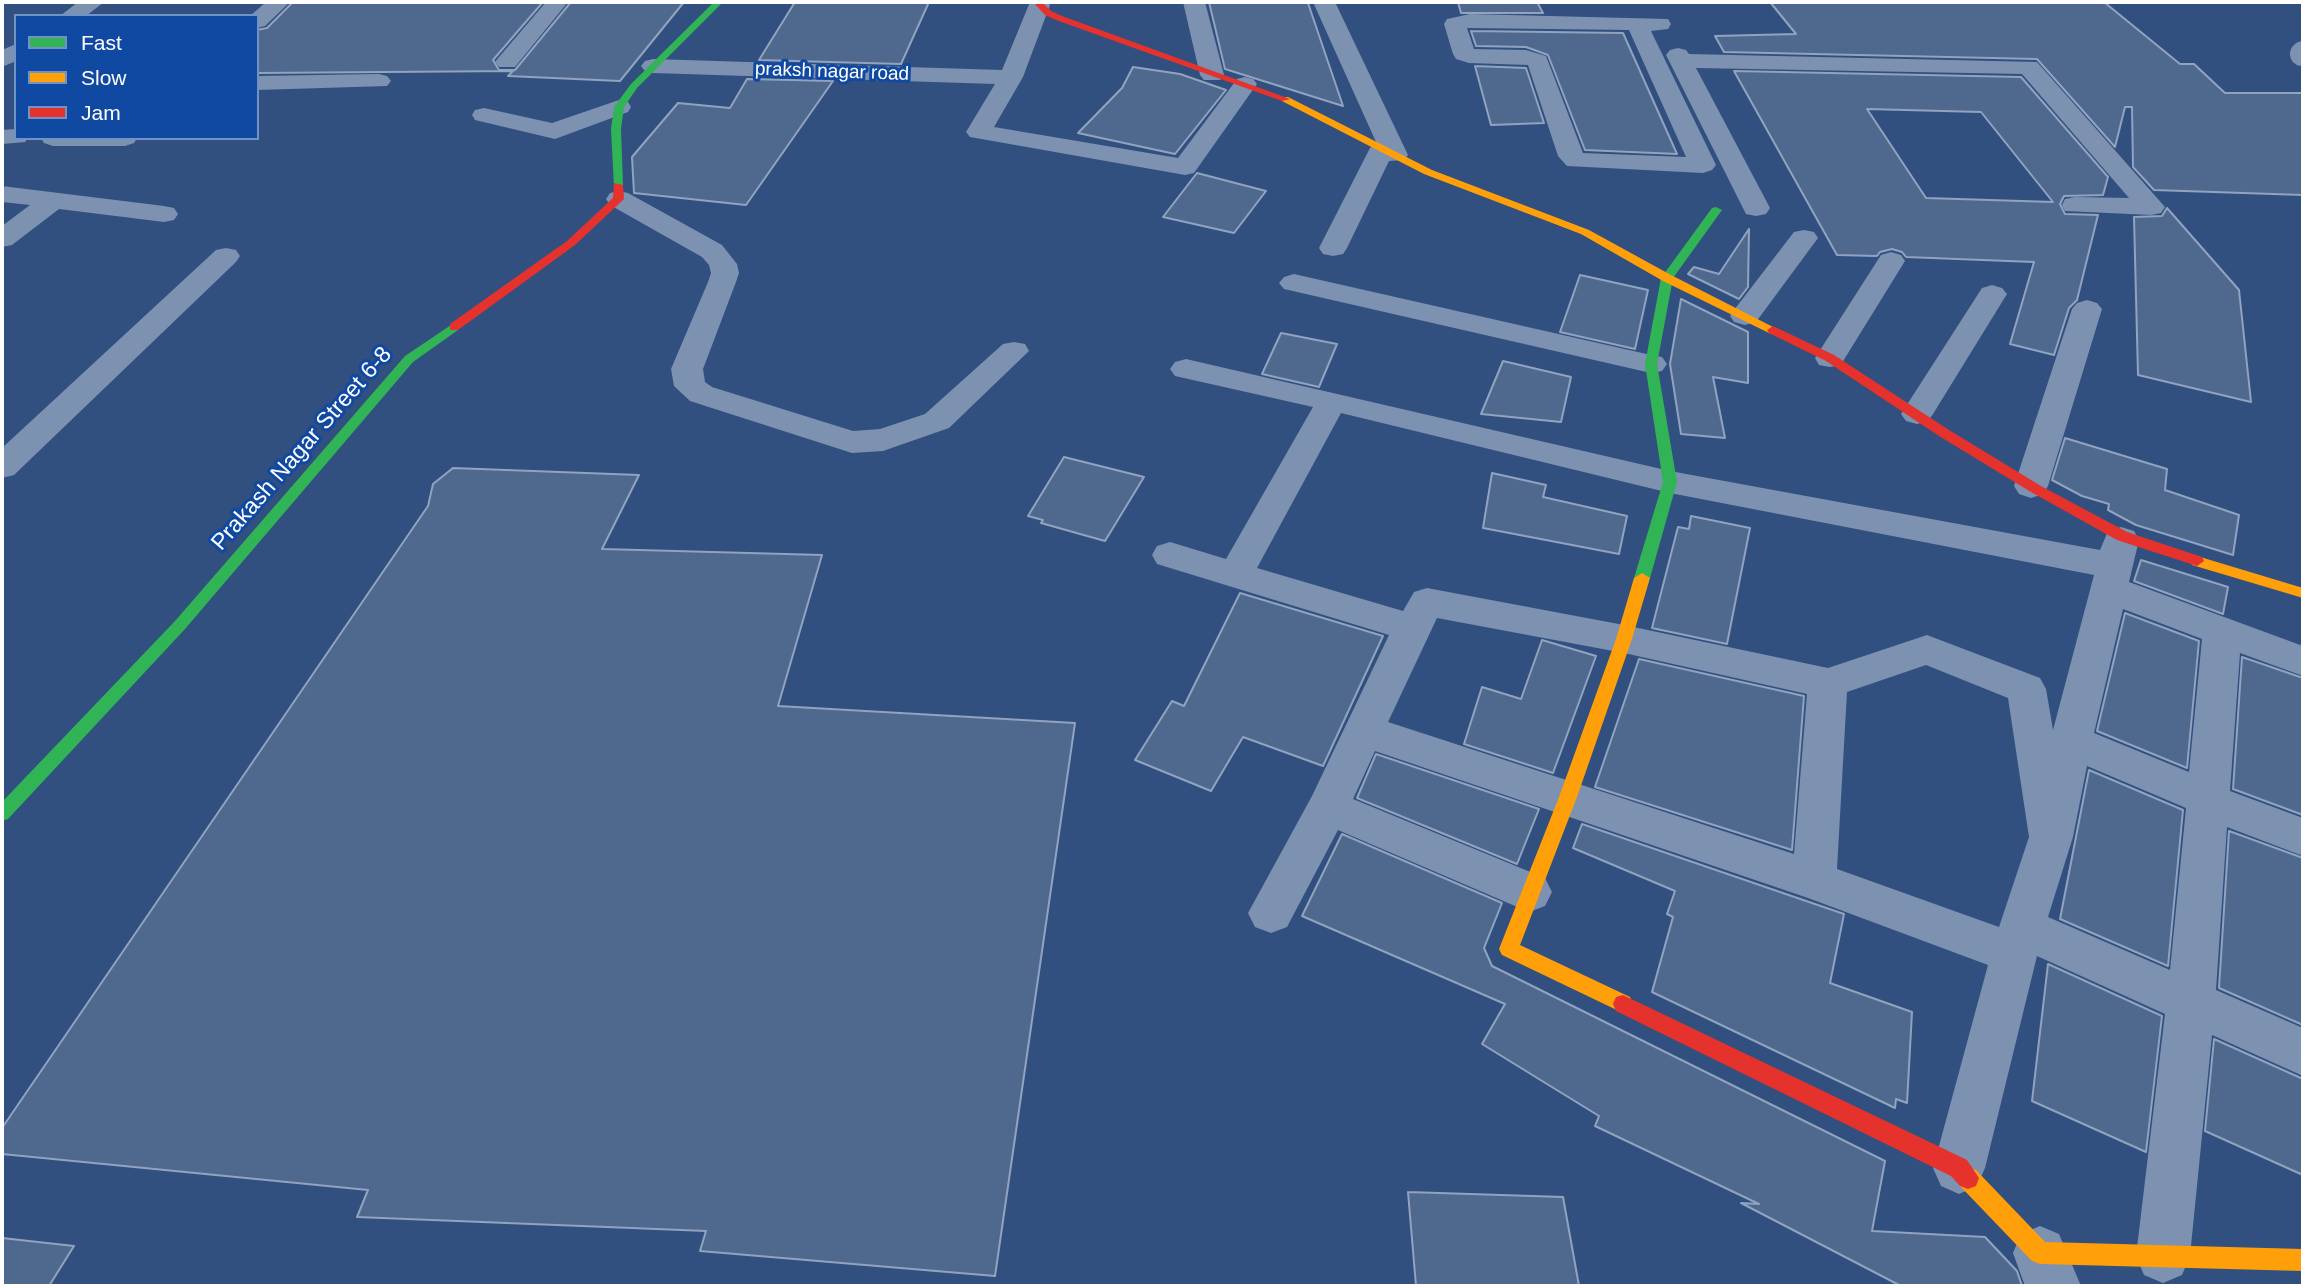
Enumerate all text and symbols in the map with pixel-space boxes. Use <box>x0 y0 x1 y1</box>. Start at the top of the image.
legend <box>14 14 259 140</box>
text: Fast <box>81 31 122 54</box>
street label: praksh nagar road <box>755 58 909 86</box>
text: Slow <box>81 66 127 89</box>
text: Jam <box>81 101 121 124</box>
street label: Prakash Nagar Street 6-8 <box>206 342 398 556</box>

